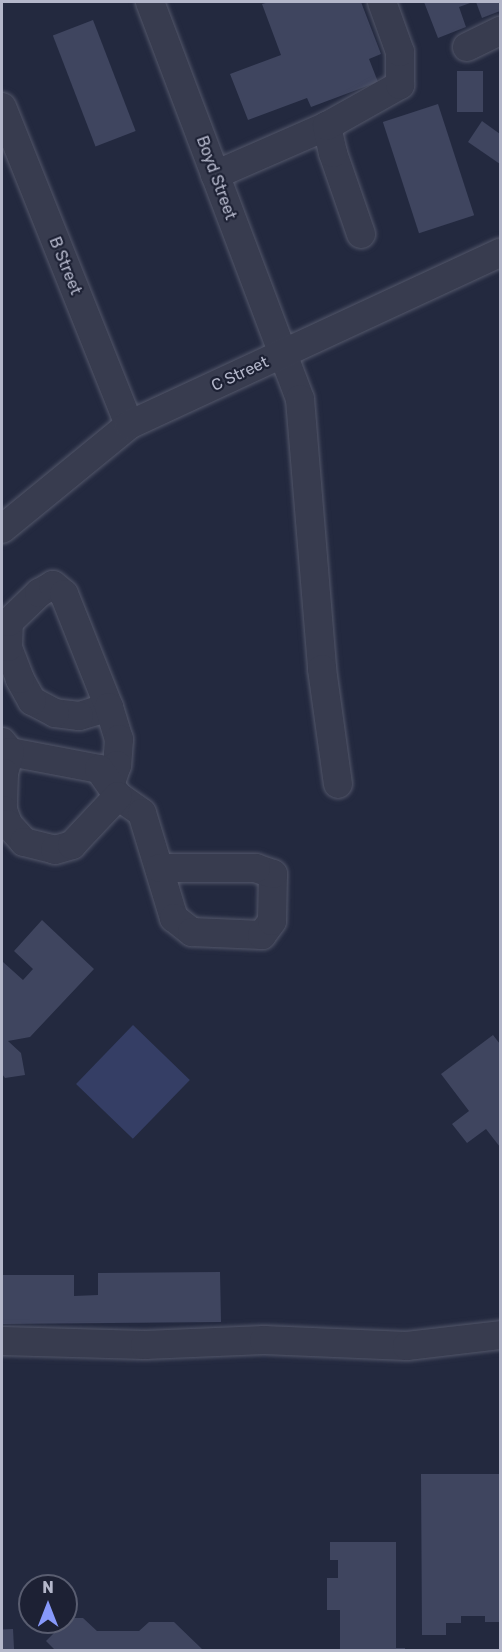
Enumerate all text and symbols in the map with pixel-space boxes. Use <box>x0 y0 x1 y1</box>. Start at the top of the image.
street label: Boyd Street <box>192 133 240 223</box>
street label: B Street <box>45 234 85 298</box>
street label: C Street <box>208 352 272 396</box>
north arrow <box>18 1574 78 1634</box>
text: N <box>42 1578 54 1597</box>

